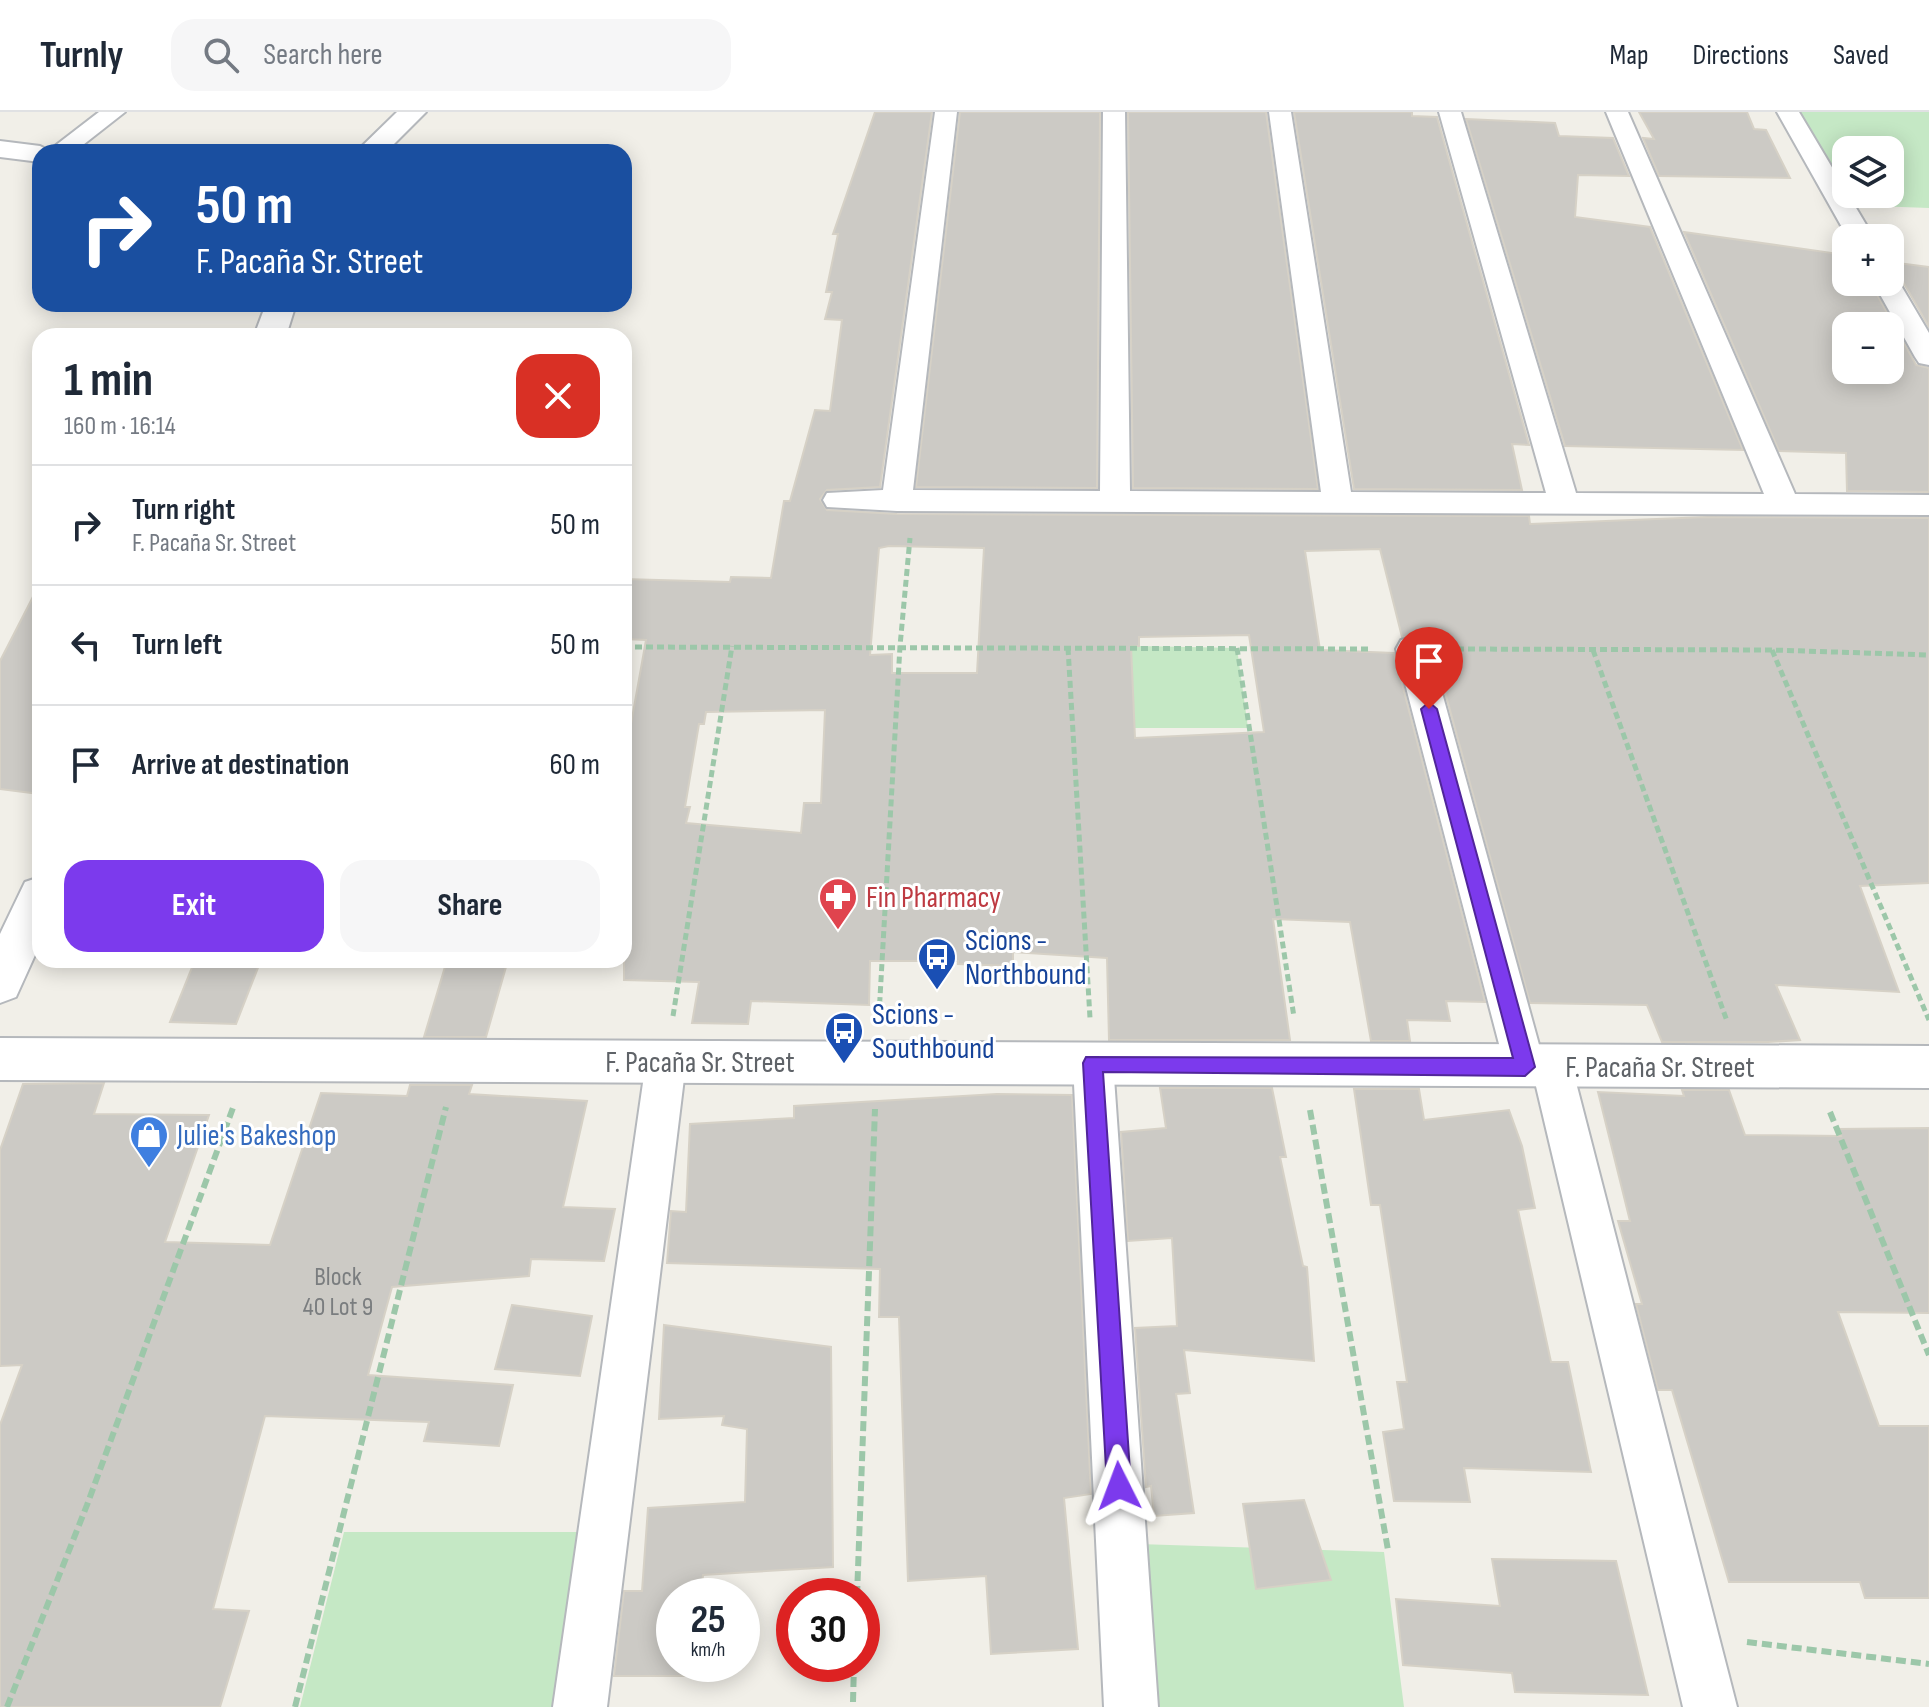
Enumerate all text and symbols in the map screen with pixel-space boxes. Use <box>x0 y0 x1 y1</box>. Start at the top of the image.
search box <box>171 19 731 91</box>
text: Turnly <box>40 33 123 78</box>
icon: search <box>199 33 243 77</box>
text: Search here <box>263 37 383 73</box>
text: Map <box>1610 39 1649 72</box>
text: Directions <box>1693 39 1789 72</box>
text: Saved <box>1833 39 1889 72</box>
map controls <box>1832 136 1904 384</box>
button: layers <box>1832 136 1904 208</box>
text: 50 m <box>196 173 293 240</box>
icon: right <box>64 176 168 280</box>
button: + <box>1832 224 1904 296</box>
text: F. Pacaña Sr. Street <box>196 241 423 284</box>
button: − <box>1832 312 1904 384</box>
text: 1 min <box>64 352 153 409</box>
button: close <box>516 354 600 438</box>
text: 160 m · 16:14 <box>64 411 176 442</box>
text: Turn right <box>132 492 235 528</box>
icon: right <box>64 503 108 547</box>
text: 50 m <box>551 507 600 543</box>
text: F. Pacaña Sr. Street <box>132 528 296 559</box>
icon: left <box>64 623 108 667</box>
text: Turn left <box>132 627 222 663</box>
text: 50 m <box>551 627 600 663</box>
pin <box>1395 627 1463 709</box>
icon: arrive <box>1407 639 1451 683</box>
icon: arrive <box>64 743 108 787</box>
text: Arrive at destination <box>132 747 349 783</box>
text: 60 m <box>549 747 600 783</box>
button: Exit <box>64 860 324 952</box>
button: Share <box>340 860 600 952</box>
pharmacy icon: Fin Pharmacy <box>817 876 859 931</box>
place label: Fin Pharmacy <box>866 880 1001 916</box>
place label: Scions - Northbound <box>965 923 1087 993</box>
bus stop icon: Scions - Northbound <box>916 936 958 991</box>
place label: Scions - Southbound <box>872 997 995 1067</box>
bus stop icon: Scions - Southbound <box>823 1010 865 1065</box>
street label: F. Pacaña Sr. Street <box>605 1045 795 1081</box>
street label: F. Pacaña Sr. Street <box>1565 1050 1755 1086</box>
shop icon: Julie's Bakeshop <box>128 1114 170 1169</box>
place label: Julie's Bakeshop <box>176 1118 336 1154</box>
house number: Block 40 Lot 9 <box>303 1262 373 1323</box>
position arrow <box>1077 1444 1161 1528</box>
speed limit sign: 30 <box>776 1578 880 1682</box>
text: 25 <box>690 1596 726 1644</box>
text: km/h <box>691 1638 725 1662</box>

